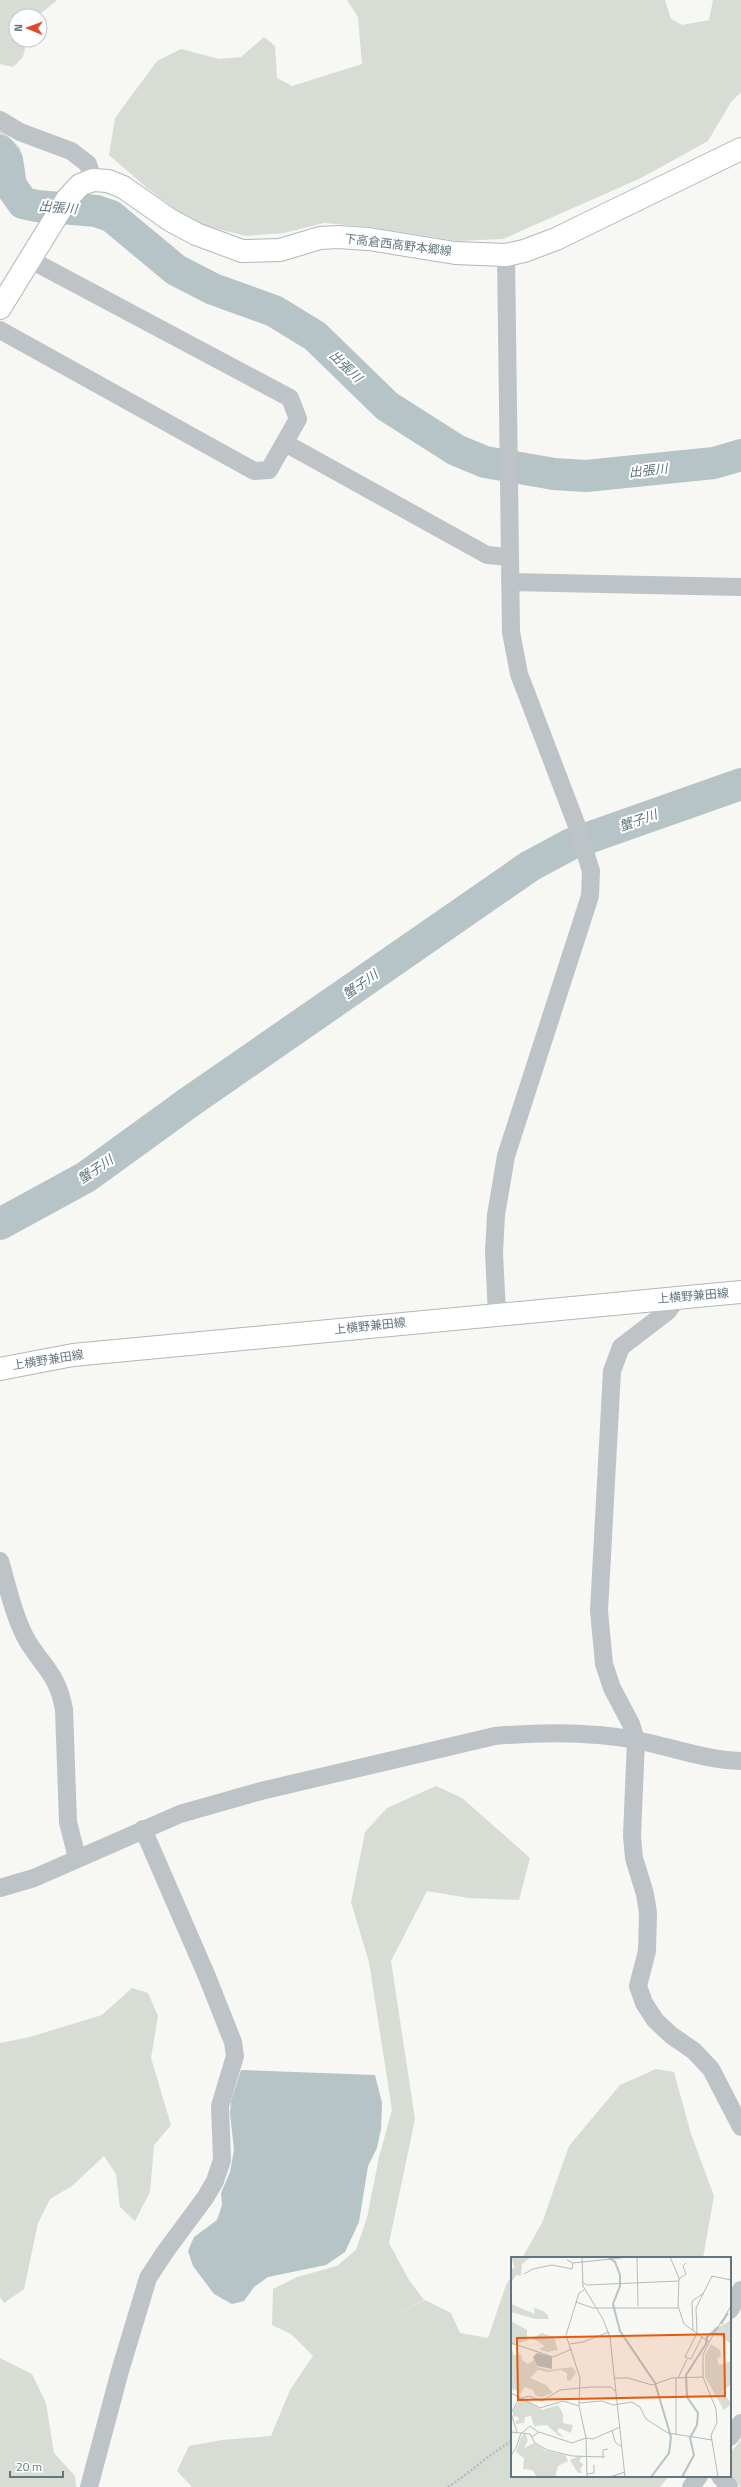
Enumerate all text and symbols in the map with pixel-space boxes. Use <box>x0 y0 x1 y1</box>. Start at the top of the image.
north arrow <box>8 8 48 48</box>
text: N <box>10 24 26 32</box>
water label: 出張川 <box>38 195 80 219</box>
street label: 下高倉西高野本郷線 <box>343 228 453 261</box>
water label: 出張川 <box>325 345 368 388</box>
water label: 出張川 <box>628 458 670 482</box>
water label: 蟹子川 <box>616 804 662 836</box>
water label: 蟹子川 <box>338 963 383 1003</box>
water label: 蟹子川 <box>73 1149 118 1188</box>
street label: 上横野兼田線 <box>656 1283 730 1308</box>
street label: 上横野兼田線 <box>333 1312 407 1339</box>
street label: 上横野兼田線 <box>11 1344 85 1375</box>
inset map <box>511 2257 731 2477</box>
scale bar <box>10 2453 63 2479</box>
text: 20 m <box>16 2457 42 2476</box>

